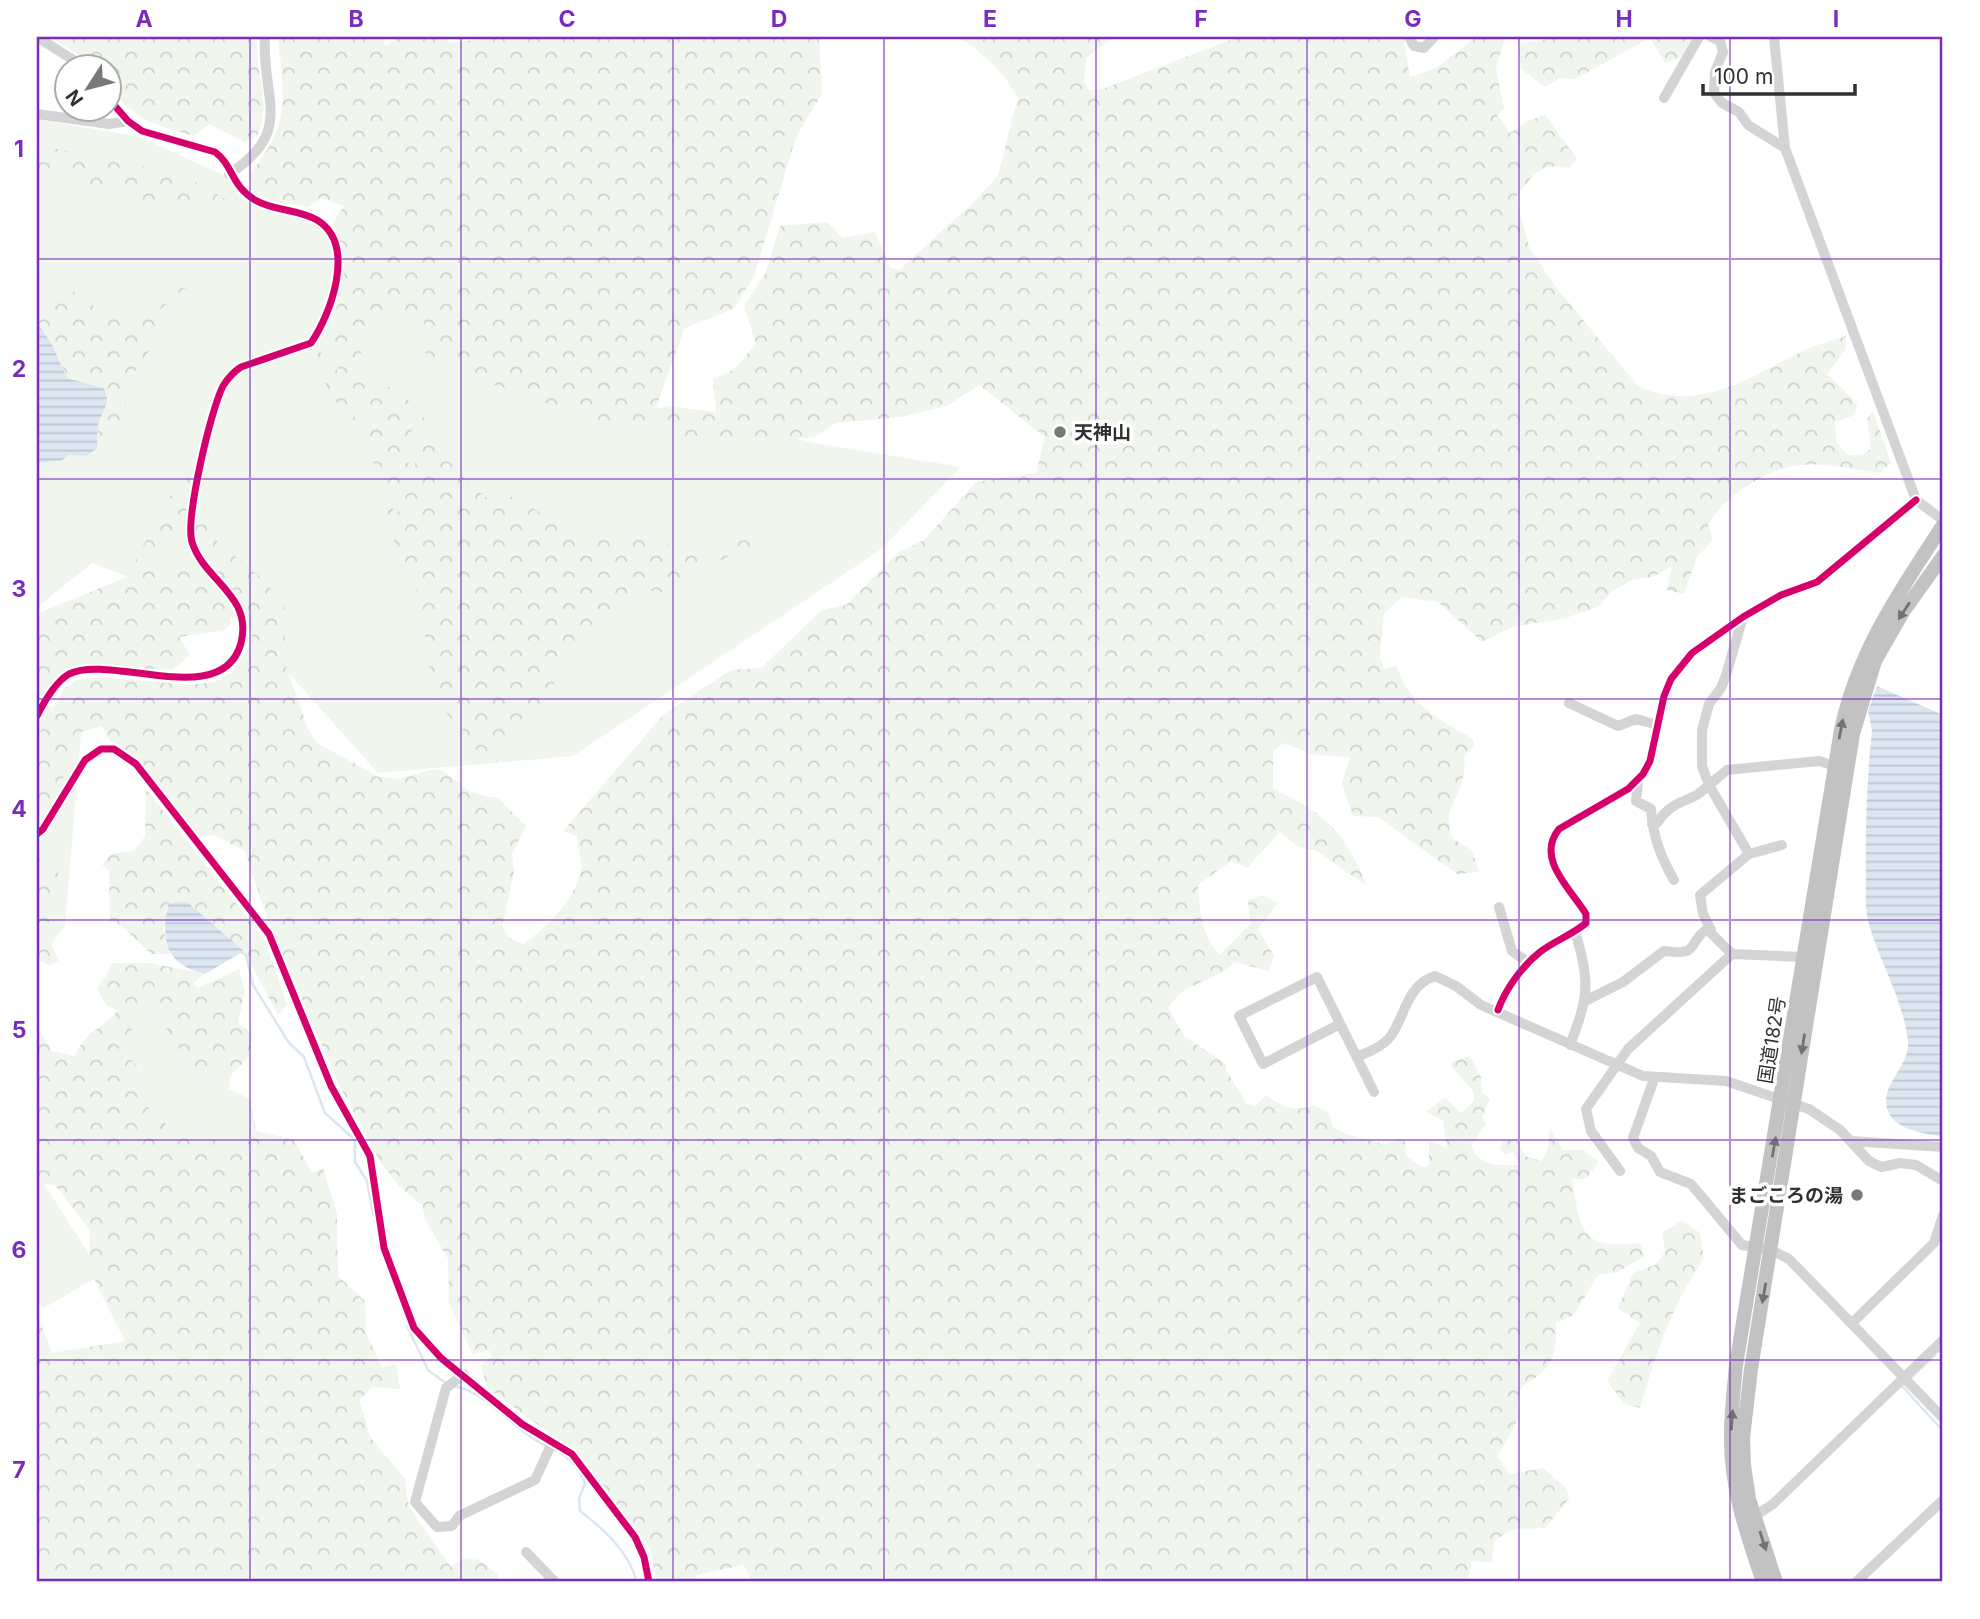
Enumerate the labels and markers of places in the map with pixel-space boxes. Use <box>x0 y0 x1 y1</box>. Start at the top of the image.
place label: 天神山 <box>1074 421 1131 444</box>
marker: 天神山 <box>1052 424 1068 440</box>
place label: まごころの湯 <box>1729 1184 1843 1207</box>
marker: まごころの湯 <box>1849 1187 1865 1203</box>

